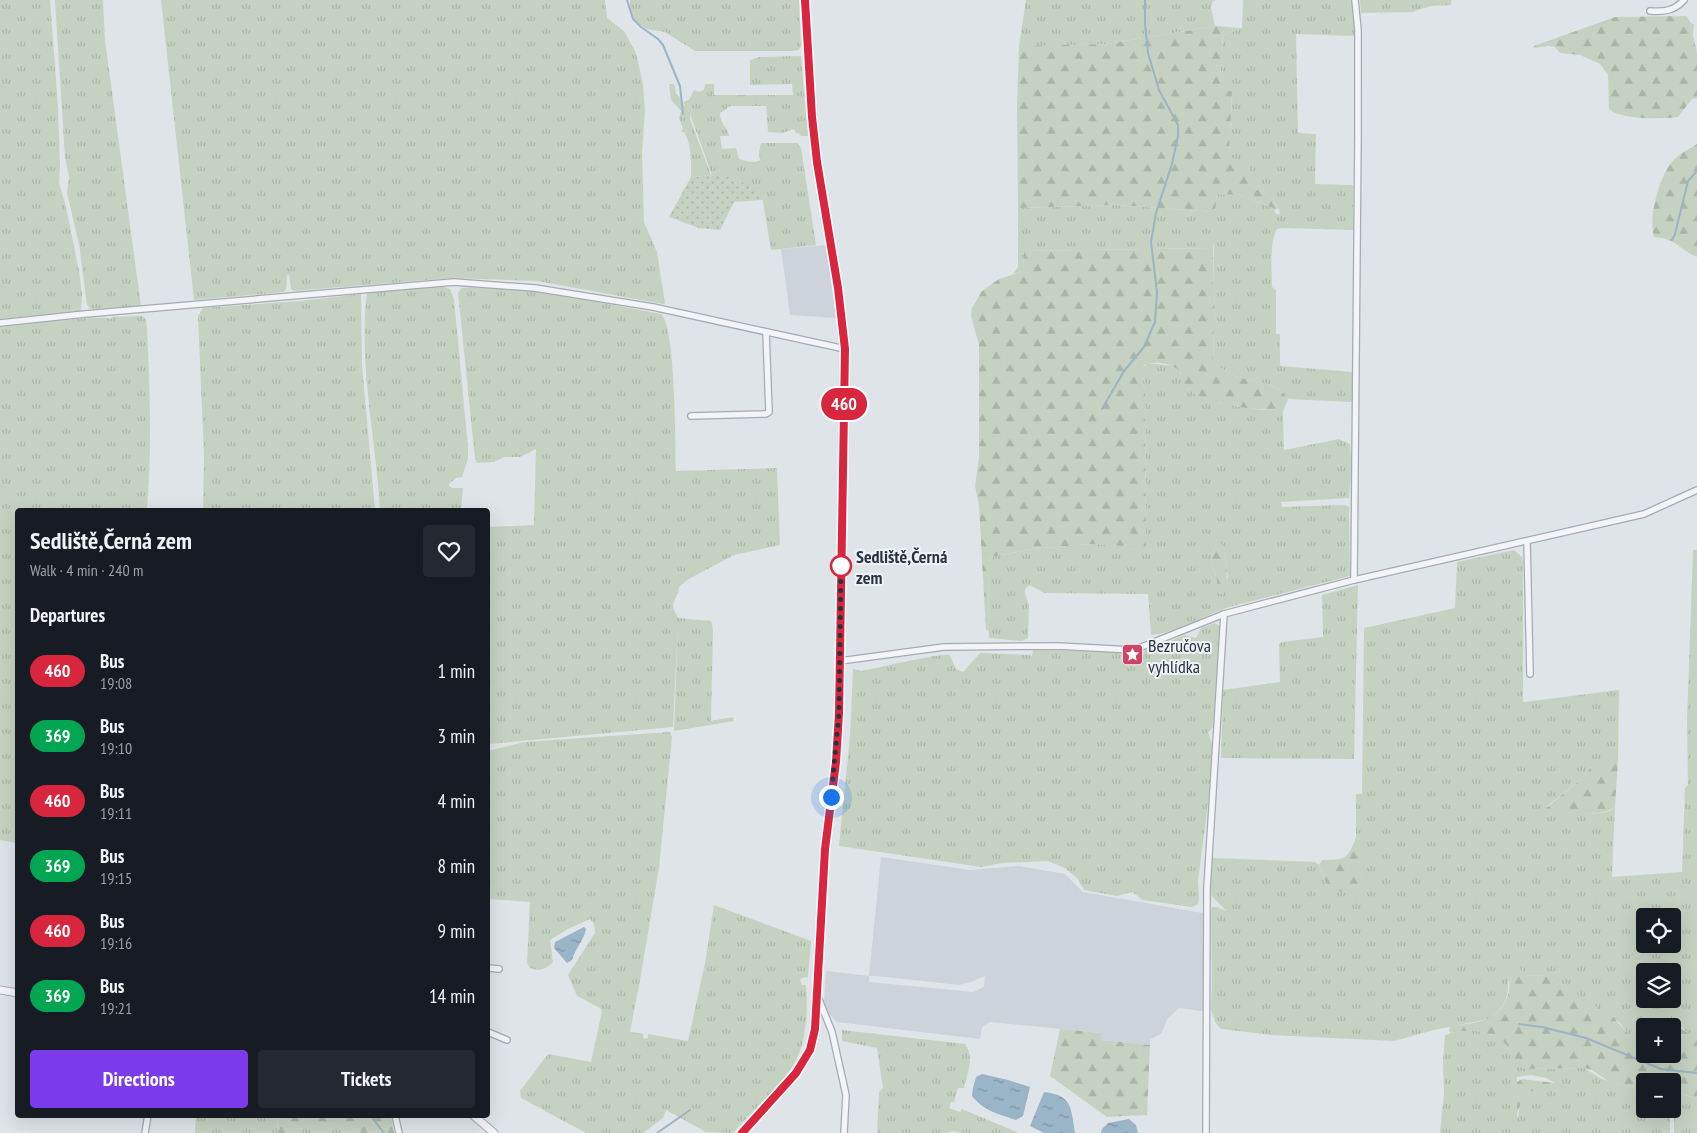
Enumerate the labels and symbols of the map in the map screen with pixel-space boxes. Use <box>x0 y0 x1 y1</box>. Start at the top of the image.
line badge: 460 <box>815 388 873 420</box>
place label: Sedliště,Černá zem <box>856 545 947 589</box>
marker: Sedliště,Černá zem <box>830 555 852 577</box>
place label: Bezručova vyhlídka <box>1148 634 1211 678</box>
place icon: Bezručova vyhlídka <box>1120 643 1144 667</box>
your location <box>819 785 844 810</box>

